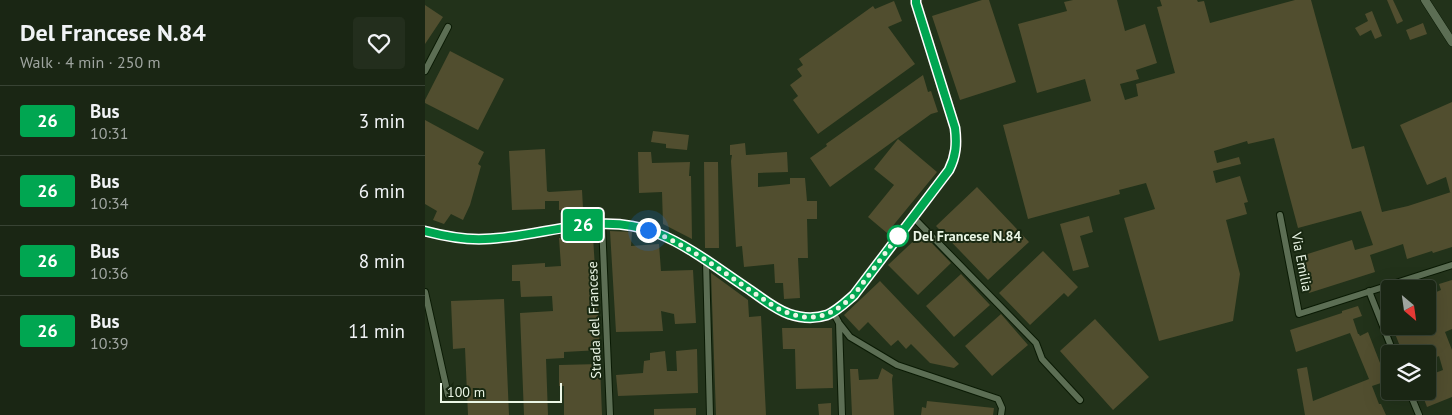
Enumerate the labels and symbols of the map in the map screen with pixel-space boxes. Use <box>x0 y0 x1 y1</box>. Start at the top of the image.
line badge: 26 <box>561 209 605 241</box>
your location <box>636 218 661 243</box>
marker: Del Francese N.84 <box>887 225 909 247</box>
place label: Del Francese N.84 <box>913 227 1022 245</box>
street label: Via Emilia <box>1287 230 1317 293</box>
street label: Strada del Francese <box>583 261 605 379</box>
north arrow <box>1381 280 1436 335</box>
scale bar <box>440 380 563 403</box>

